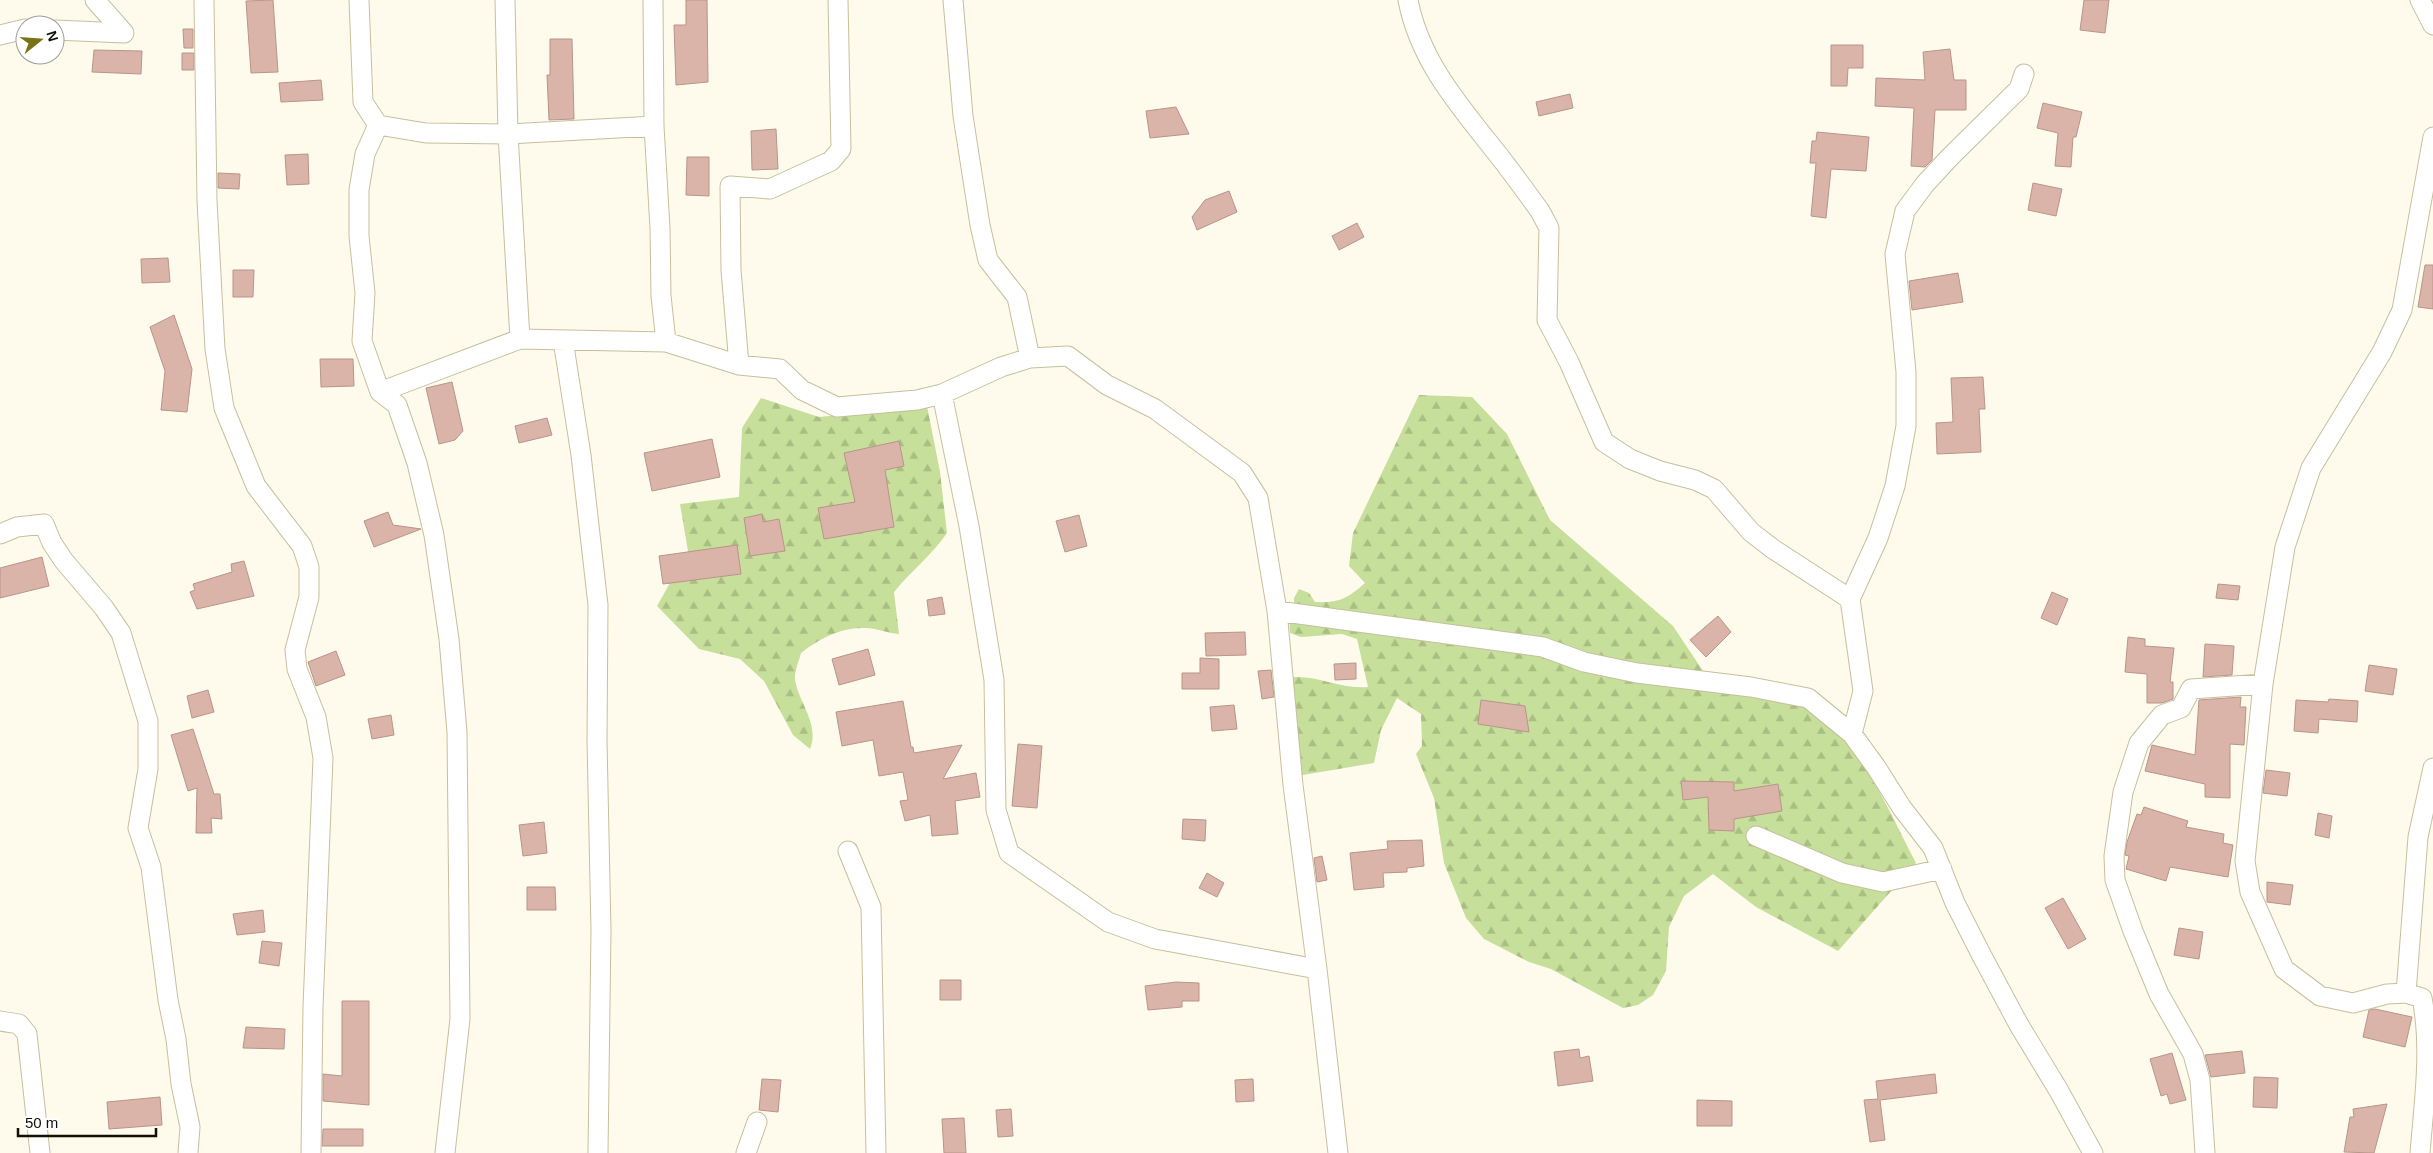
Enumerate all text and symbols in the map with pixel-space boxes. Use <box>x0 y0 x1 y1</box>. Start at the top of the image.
north arrow <box>15 15 65 65</box>
text: N <box>43 29 62 43</box>
scale bar <box>18 1106 155 1138</box>
text: 50 m <box>25 1114 58 1131</box>

